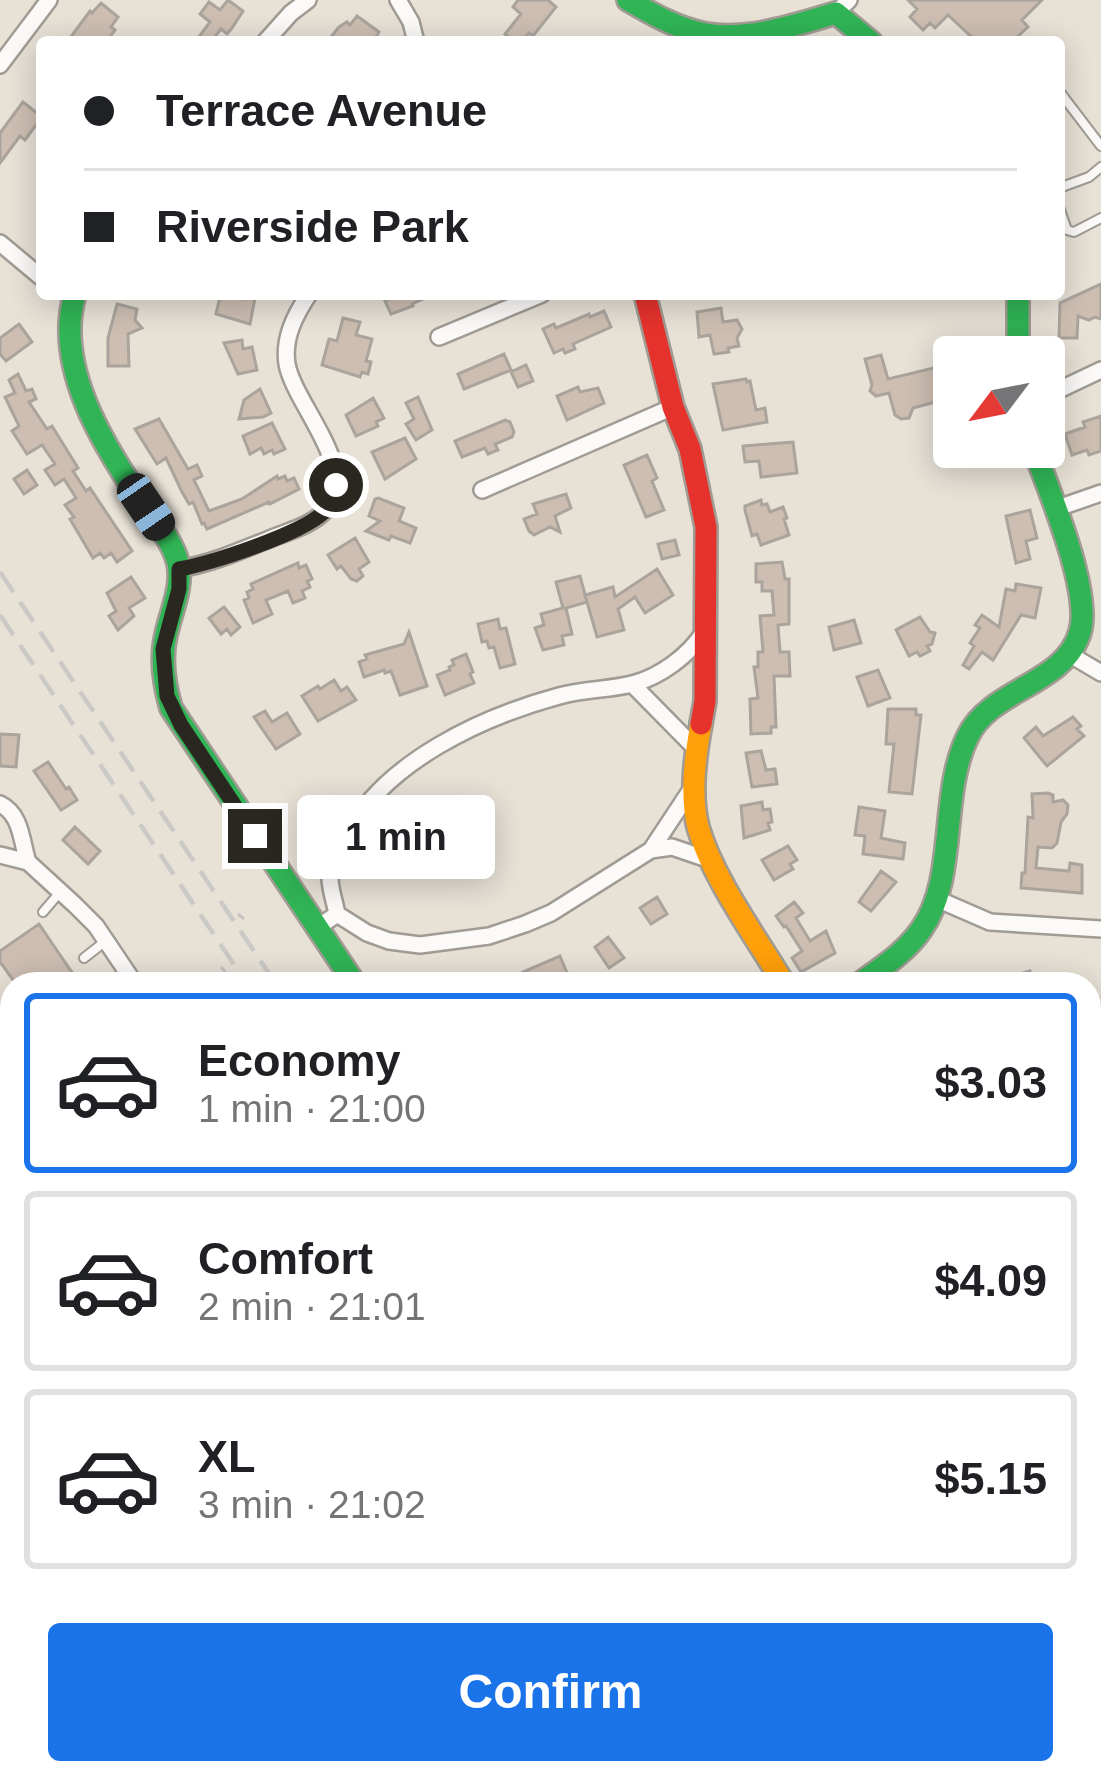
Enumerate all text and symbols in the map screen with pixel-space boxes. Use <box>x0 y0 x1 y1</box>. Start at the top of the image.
text: Terrace Avenue <box>156 85 487 136</box>
text: Riverside Park <box>156 201 469 252</box>
north arrow <box>933 336 1065 468</box>
map controls <box>933 336 1065 468</box>
route start <box>309 458 363 512</box>
car <box>111 467 181 547</box>
callout: 1 min <box>297 794 495 878</box>
route end <box>228 809 282 863</box>
text: 1 min <box>345 815 447 858</box>
icon: car <box>54 1029 162 1137</box>
text: Economy <box>198 1035 401 1086</box>
text: $3.03 <box>934 1057 1047 1108</box>
text: 1 min · 21:00 <box>198 1087 426 1130</box>
icon: car <box>54 1227 162 1335</box>
text: Comfort <box>198 1233 373 1284</box>
text: $4.09 <box>934 1255 1047 1306</box>
text: 2 min · 21:01 <box>198 1285 426 1328</box>
icon: car <box>54 1425 162 1533</box>
text: XL <box>198 1431 256 1482</box>
text: $5.15 <box>934 1453 1047 1504</box>
text: 3 min · 21:02 <box>198 1483 426 1526</box>
button: Confirm <box>48 1623 1053 1761</box>

